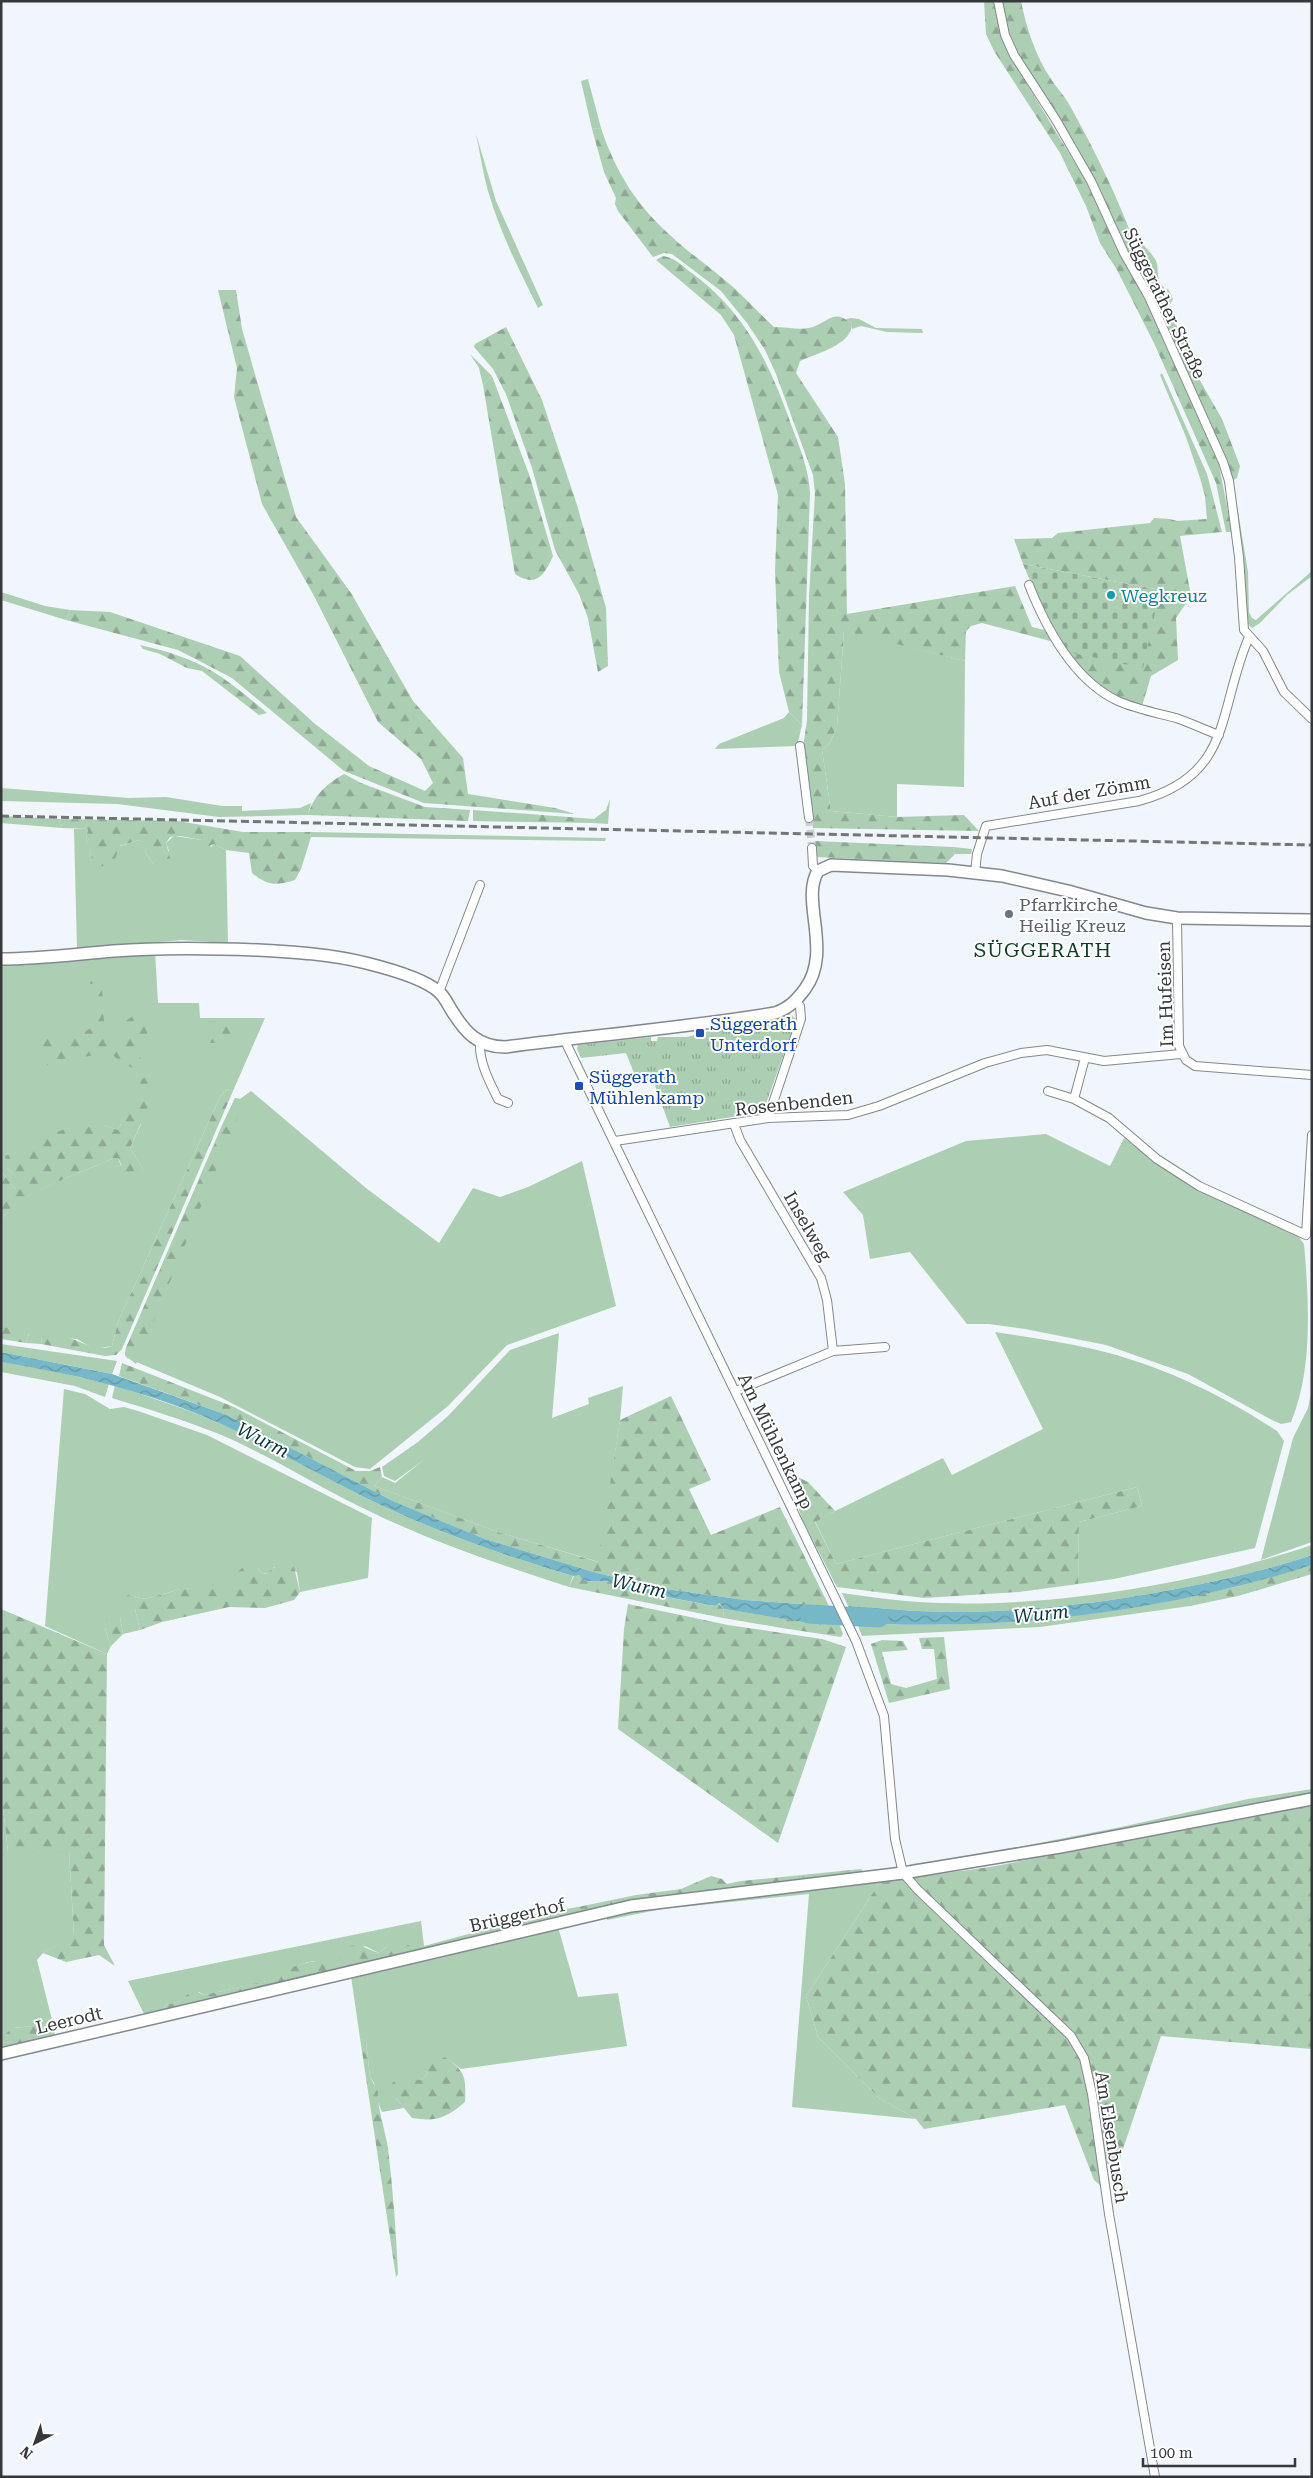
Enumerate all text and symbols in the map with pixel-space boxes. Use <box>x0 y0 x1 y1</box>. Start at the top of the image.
street label: Süggerather Straße <box>1119 224 1211 382</box>
place label: Wegkreuz <box>1121 585 1207 606</box>
marker: Wegkreuz <box>1105 589 1117 601</box>
street label: Auf der Zömm <box>1026 771 1152 813</box>
place label: Pfarrkirche Heilig Kreuz <box>1019 894 1126 936</box>
marker: Pfarrkirche Heilig Kreuz <box>1003 908 1015 920</box>
district label: SÜGGERATH <box>974 938 1112 962</box>
street label: Im Hufeisen <box>1153 940 1177 1048</box>
place label: Süggerath Unterdorf <box>710 1013 798 1055</box>
marker: Süggerath Unterdorf <box>694 1027 706 1039</box>
place label: Süggerath Mühlenkamp <box>589 1066 704 1108</box>
marker: Süggerath Mühlenkamp <box>573 1080 585 1092</box>
street label: Rosenbenden <box>734 1086 855 1120</box>
street label: Inselweg <box>780 1188 837 1265</box>
street label: Am Mühlenkamp <box>734 1370 818 1512</box>
water label: Wurm <box>233 1417 293 1463</box>
water label: Wurm <box>609 1569 669 1603</box>
water label: Wurm <box>1012 1600 1070 1628</box>
street label: Brüggerhof <box>467 1894 568 1936</box>
street label: Leerodt <box>34 2002 105 2038</box>
street label: Am Elsenbusch <box>1091 2070 1133 2205</box>
north arrow <box>10 2418 60 2468</box>
scale bar <box>1143 2436 1296 2468</box>
text: N <box>17 2443 36 2462</box>
text: 100 m <box>1150 2444 1193 2462</box>

